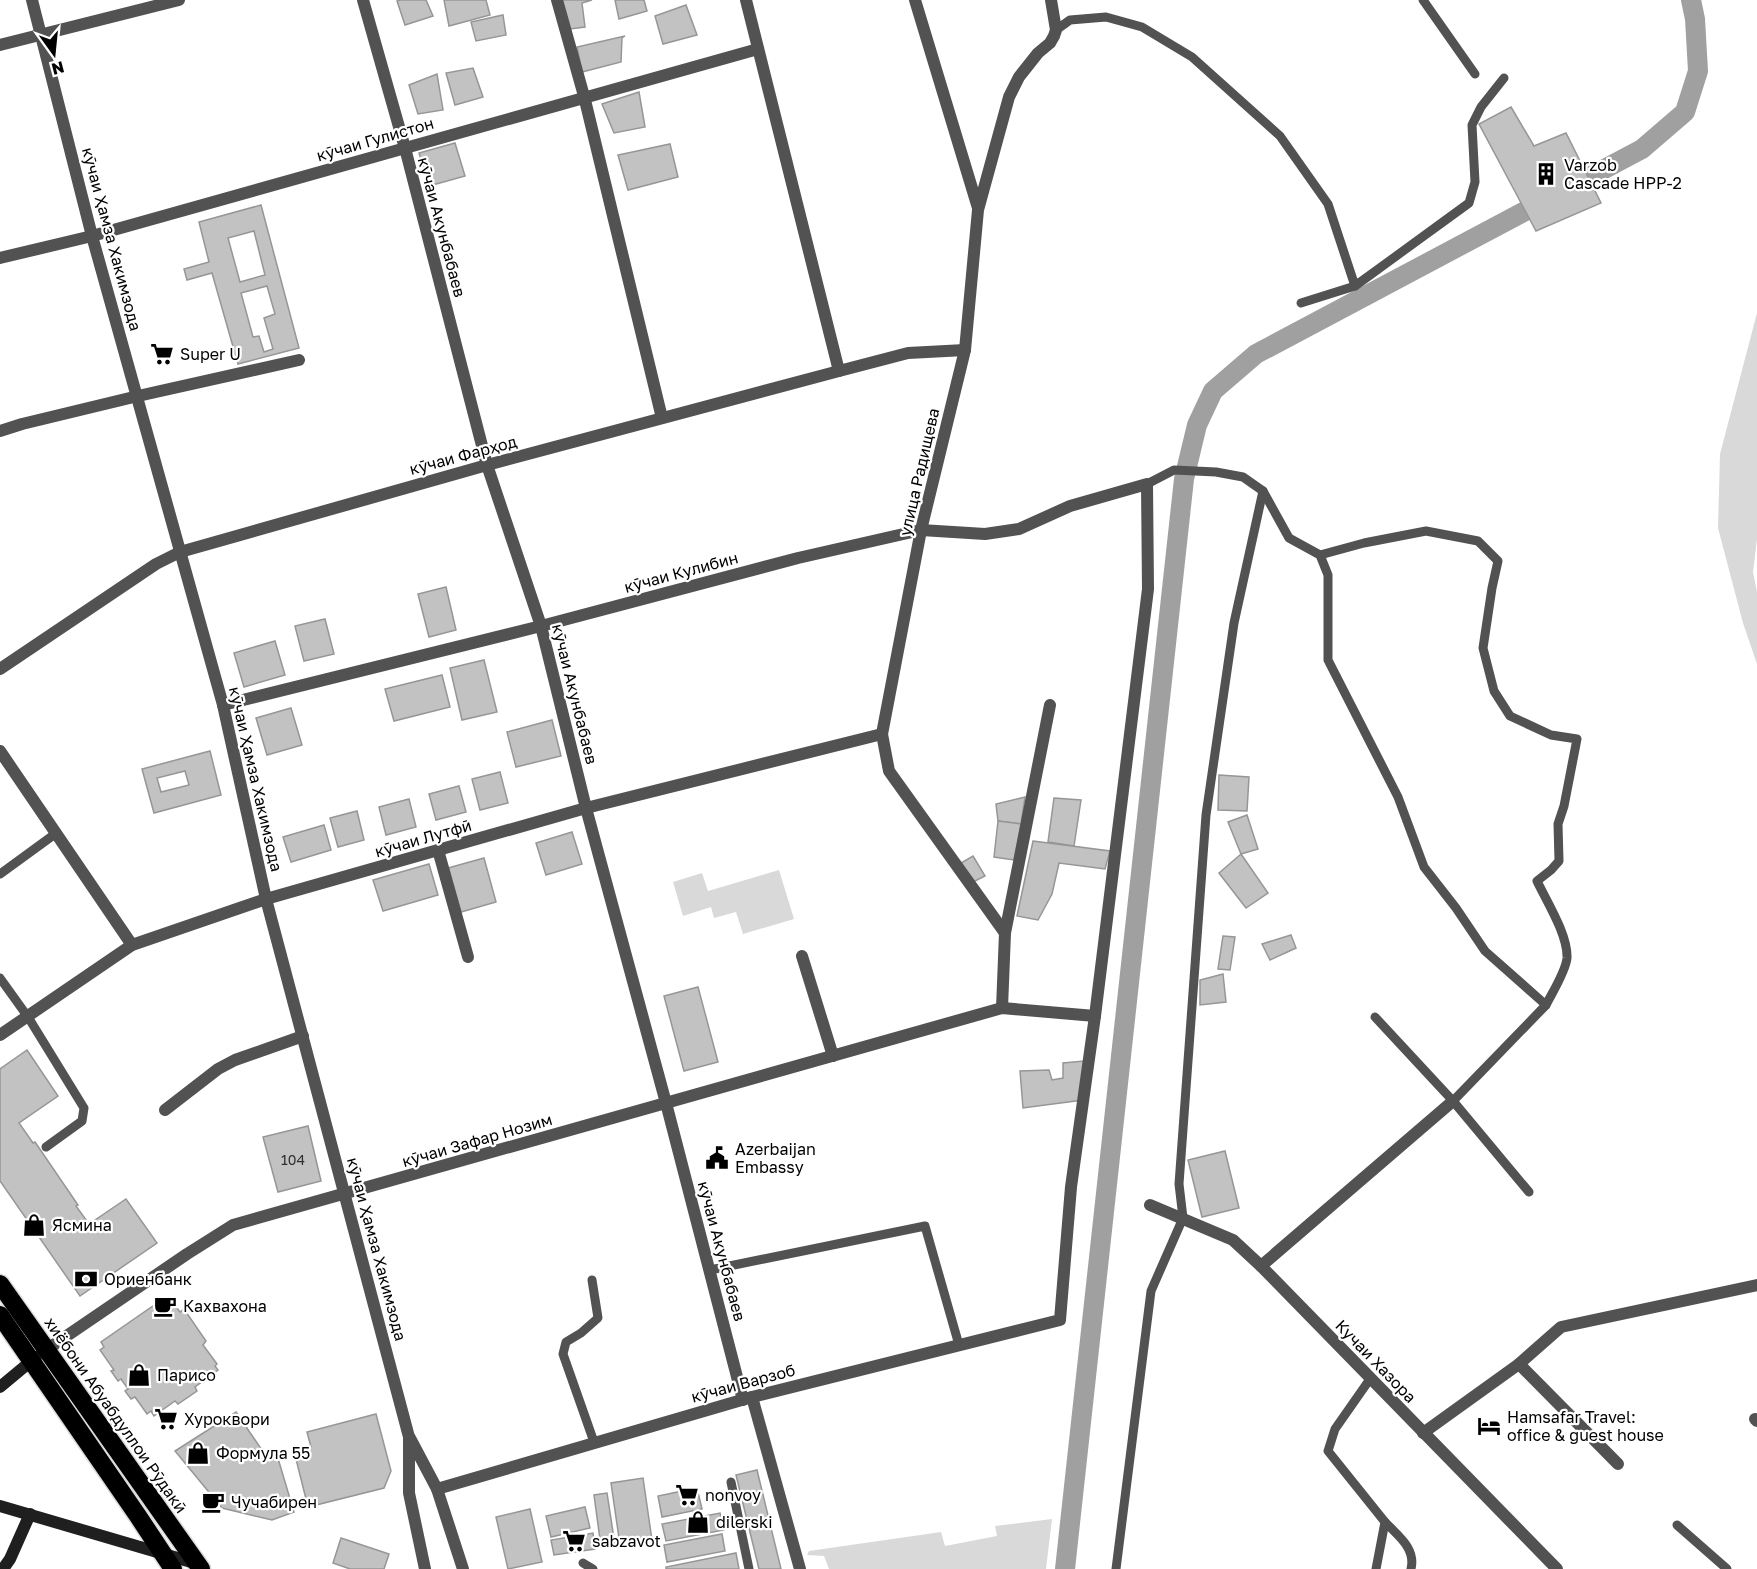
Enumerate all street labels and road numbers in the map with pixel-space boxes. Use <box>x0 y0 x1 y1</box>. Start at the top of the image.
street label: кӯчаи Гулистон <box>314 113 436 165</box>
street label: кӯчаи Ҳамза Хакимзода <box>78 145 146 333</box>
street label: кӯчаи Акунбабаев <box>414 155 470 299</box>
street label: улица Радищева <box>895 406 943 538</box>
street label: кӯчаи Фарҳод <box>407 431 519 479</box>
street label: кӯчаи Кулибин <box>622 547 740 597</box>
street label: кӯчаи Акунбабаев <box>548 622 602 766</box>
street label: кӯчаи Ҳамза Хакимзода <box>225 685 287 873</box>
street label: кӯчаи Лутфӣ <box>372 815 474 861</box>
street label: кӯчаи Зафар Нозим <box>400 1109 554 1171</box>
street label: кӯчаи Ҳамза Хакимзода <box>343 1155 411 1343</box>
street label: кӯчаи Акунбабаев <box>694 1179 750 1323</box>
street label: хиёбони Абуабдуллои Рӯдакӣ <box>41 1313 191 1517</box>
street label: Кучаи Хазора <box>1331 1315 1421 1407</box>
street label: кӯчаи Варзоб <box>689 1359 797 1407</box>

